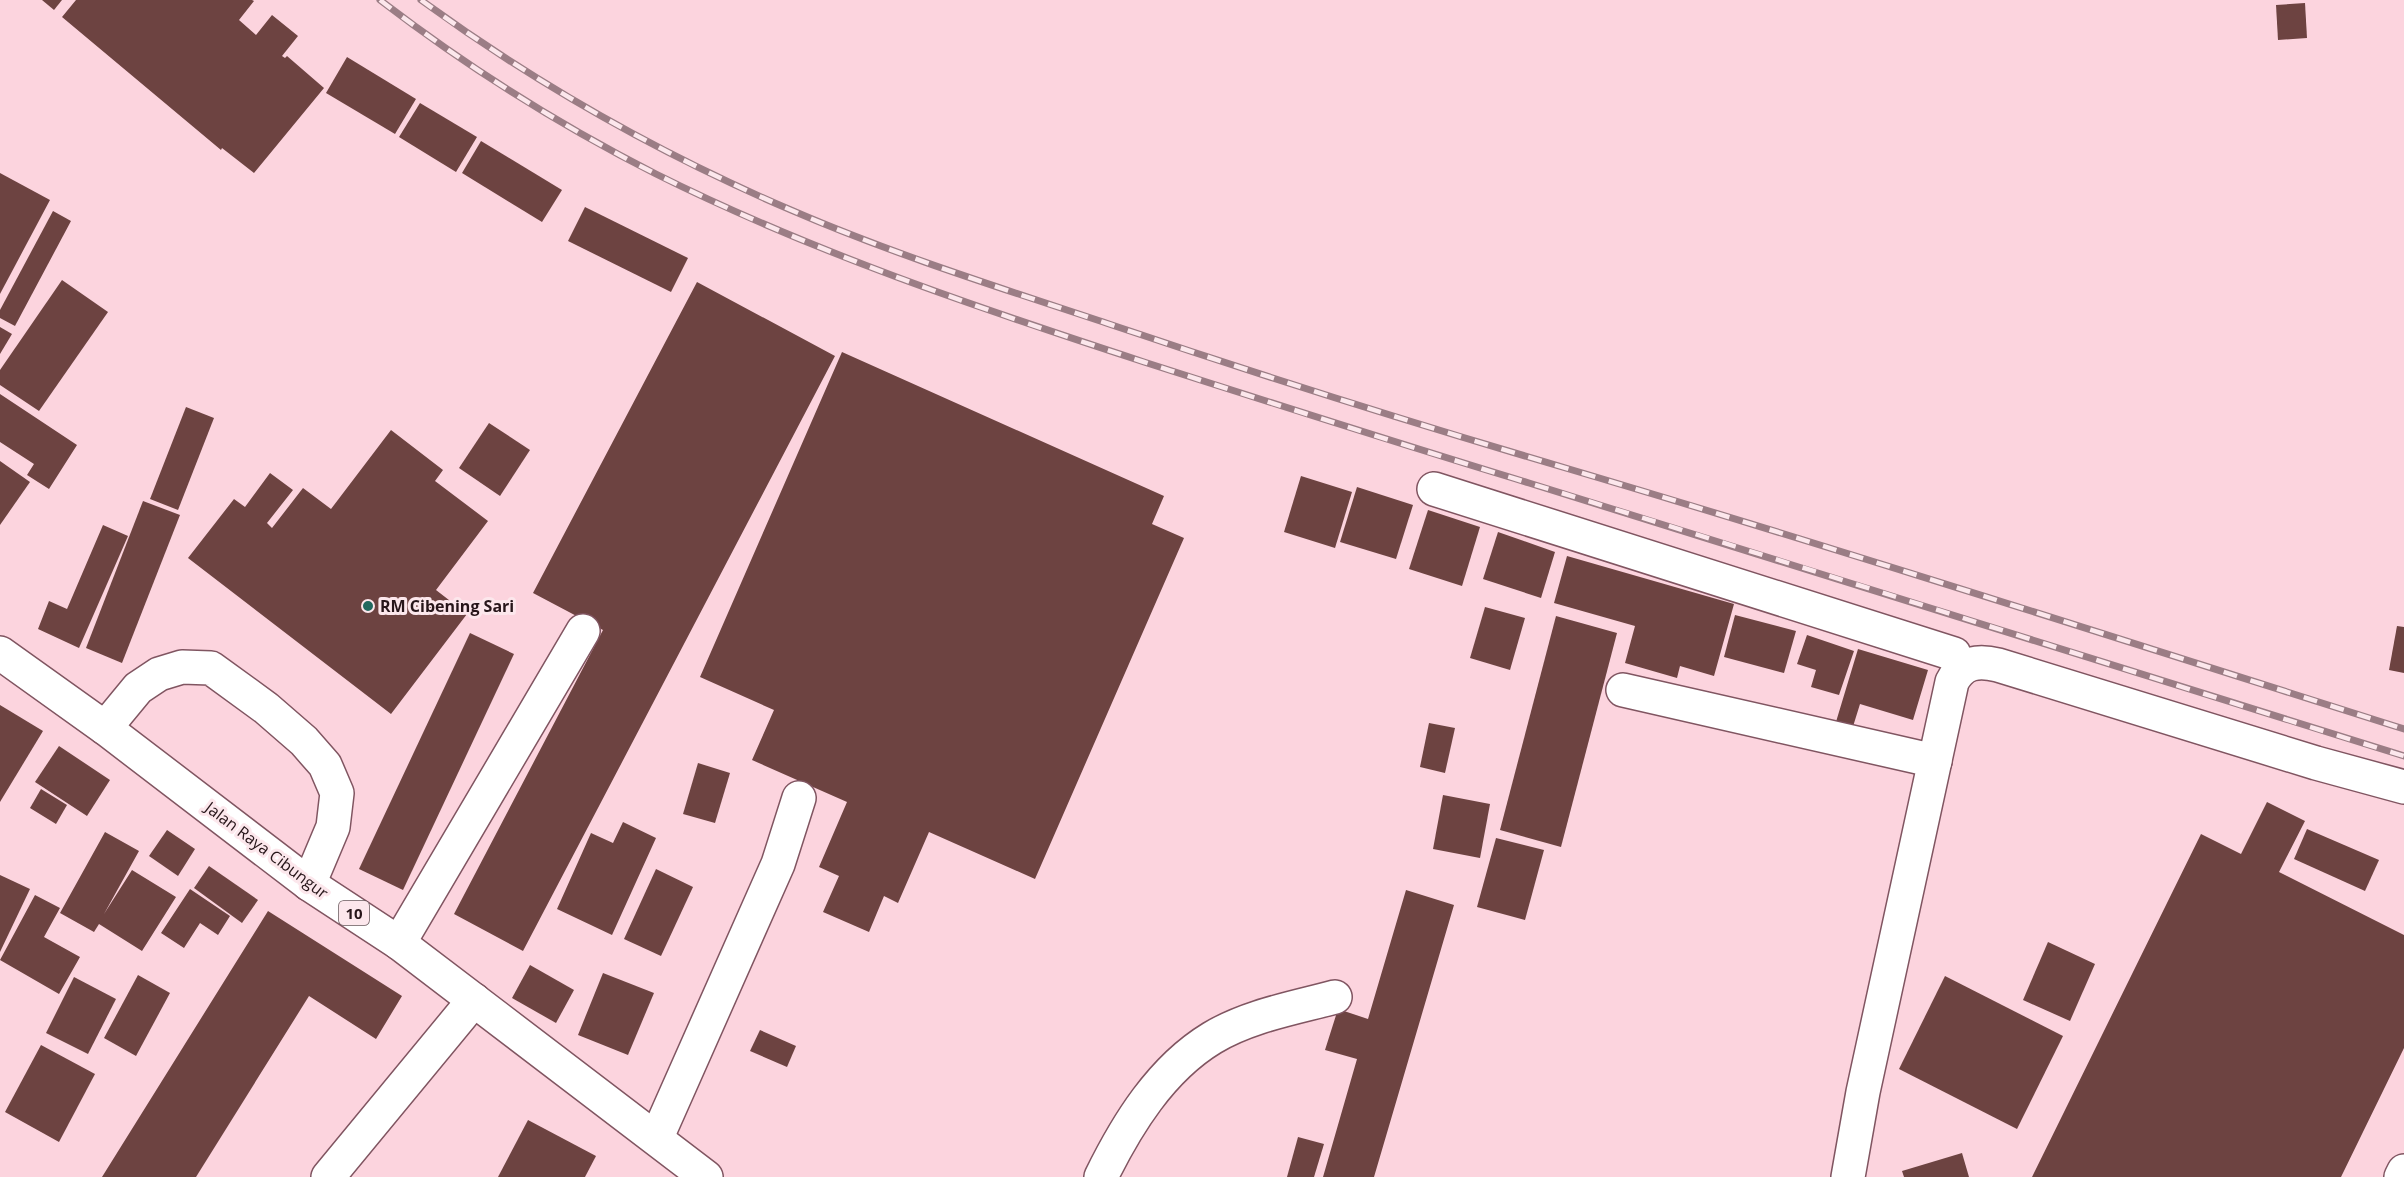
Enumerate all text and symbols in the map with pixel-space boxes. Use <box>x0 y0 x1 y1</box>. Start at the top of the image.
place label: RM Cibening Sari <box>380 595 514 617</box>
marker: RM Cibening Sari <box>361 599 375 613</box>
street label: Jalan Raya Cibungur <box>199 795 333 904</box>
road number: 10 <box>339 901 369 925</box>

